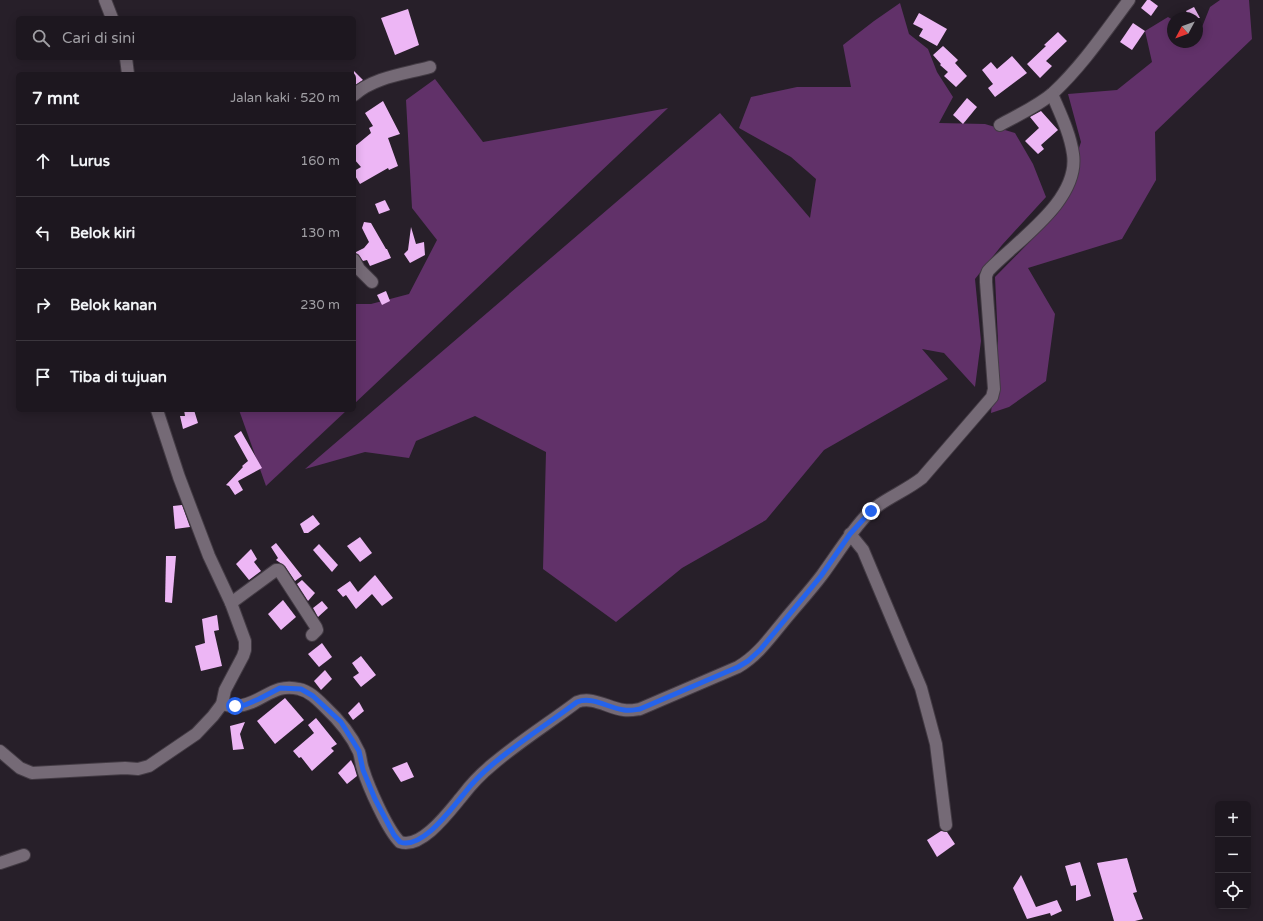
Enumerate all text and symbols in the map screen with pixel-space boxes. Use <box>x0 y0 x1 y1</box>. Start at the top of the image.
north arrow <box>1167 12 1203 48</box>
search box <box>16 16 356 60</box>
icon: search <box>30 27 52 49</box>
text: Cari di sini <box>62 29 135 47</box>
text: 7 mnt <box>32 88 79 109</box>
text: Jalan kaki · 520 m <box>230 90 340 106</box>
icon: ahead <box>32 150 54 172</box>
text: Lurus <box>70 152 110 170</box>
text: 160 m <box>300 153 340 169</box>
icon: left <box>32 222 54 244</box>
text: Belok kiri <box>70 224 135 242</box>
text: 130 m <box>300 225 340 241</box>
icon: right <box>32 294 54 316</box>
text: Belok kanan <box>70 296 157 314</box>
text: 230 m <box>300 297 340 313</box>
icon: arrive <box>32 366 54 388</box>
text: Tiba di tujuan <box>70 368 167 386</box>
route end <box>862 502 880 520</box>
route start <box>226 697 244 715</box>
map controls <box>1215 801 1251 909</box>
button: + <box>1215 801 1251 837</box>
button: − <box>1215 837 1251 873</box>
button: locate <box>1215 873 1251 909</box>

